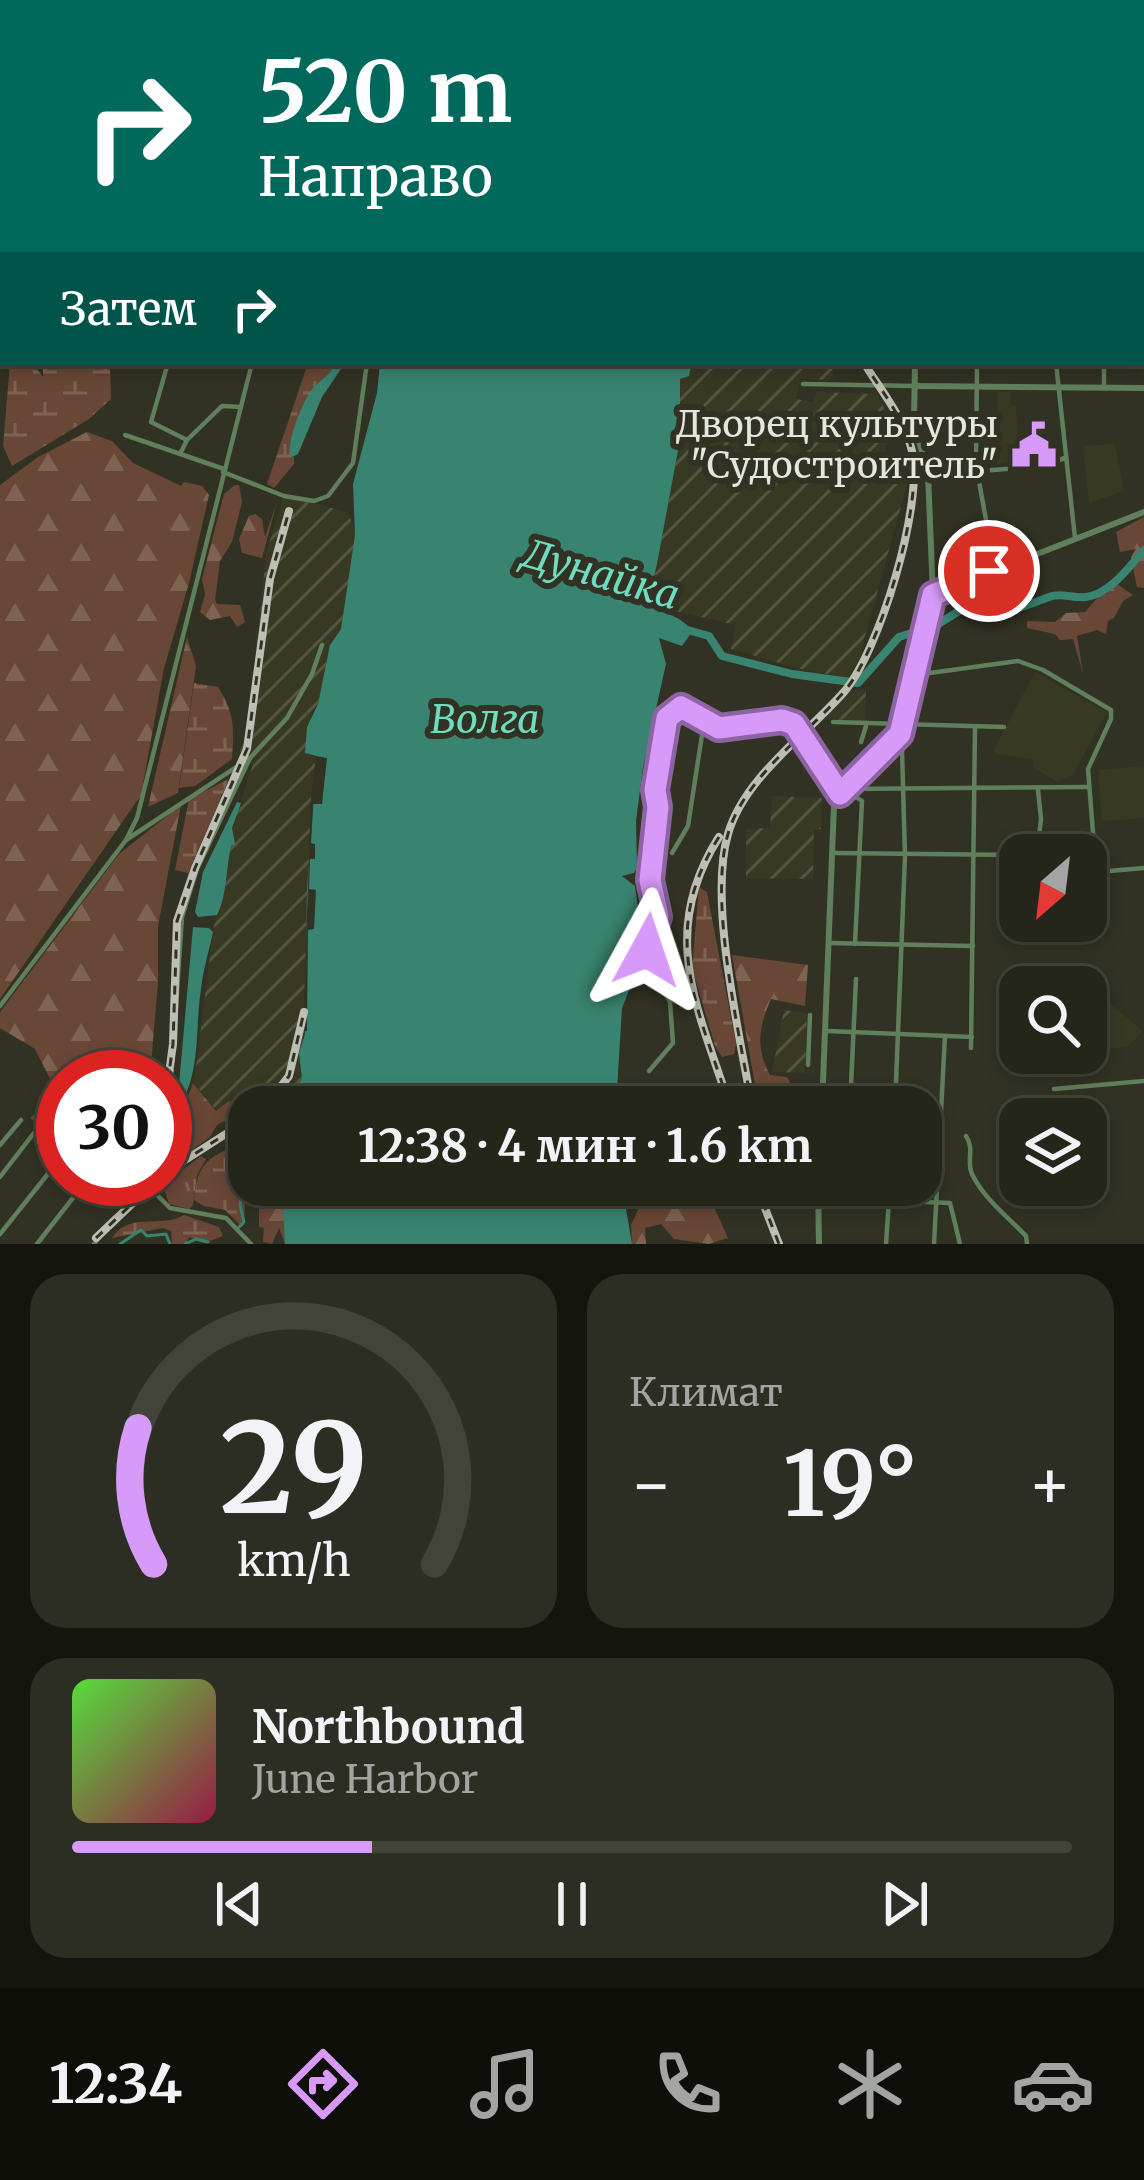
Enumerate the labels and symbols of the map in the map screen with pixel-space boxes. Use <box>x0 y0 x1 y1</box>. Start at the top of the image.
place label: Дворец культуры "Судостроитель" <box>676 402 998 488</box>
public building icon: Дворец культуры "Судостроитель" <box>1009 420 1059 470</box>
pin <box>938 520 1040 622</box>
water label: Дунайка <box>514 528 685 620</box>
water label: Волга <box>431 695 539 744</box>
north arrow <box>999 834 1107 942</box>
position arrow <box>584 887 710 1013</box>
speed limit sign: 30 <box>36 1050 192 1206</box>

